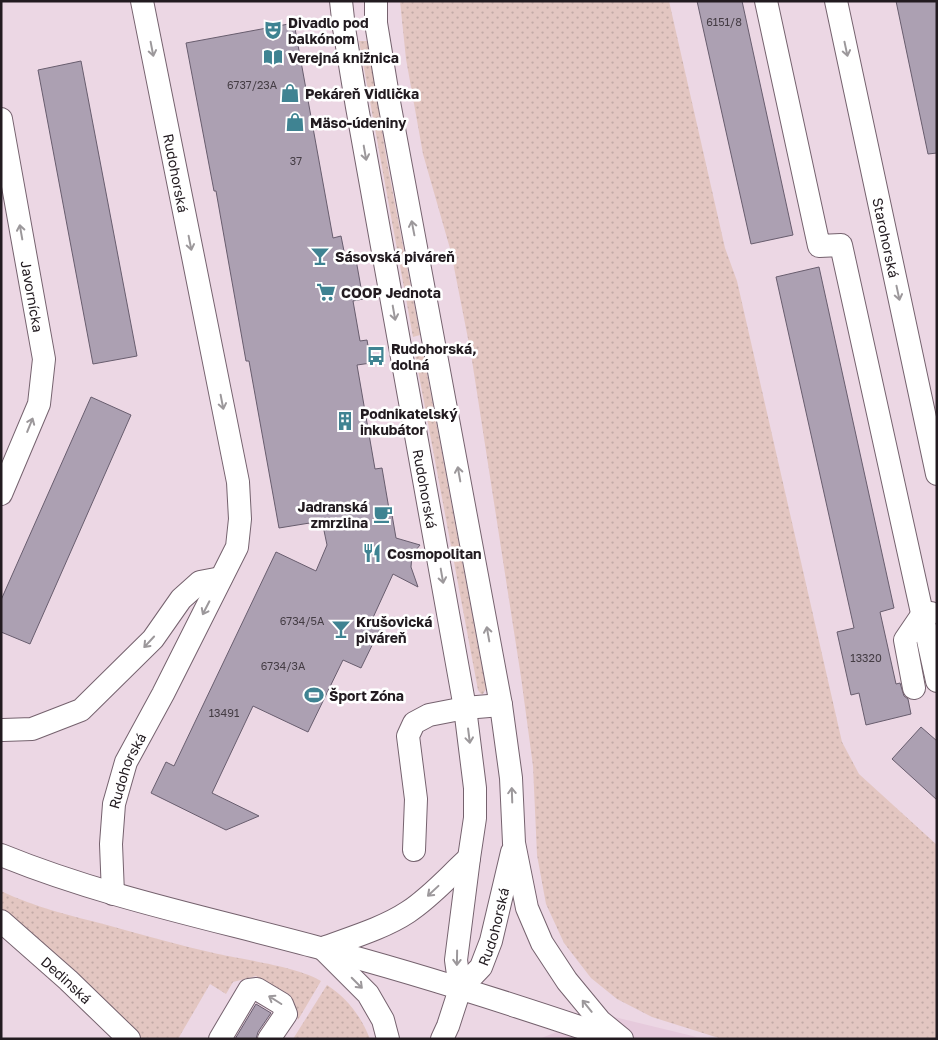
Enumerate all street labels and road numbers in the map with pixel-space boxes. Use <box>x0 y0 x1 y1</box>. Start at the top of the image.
street label: Rudohorská <box>160 132 192 214</box>
street label: Starohorská <box>870 196 903 279</box>
street label: Javornícka <box>18 259 48 333</box>
street label: Rudohorská <box>410 448 441 530</box>
street label: Rudohorská <box>105 730 149 811</box>
street label: Rudohorská <box>474 886 512 968</box>
street label: Dedinská <box>38 952 95 1007</box>

